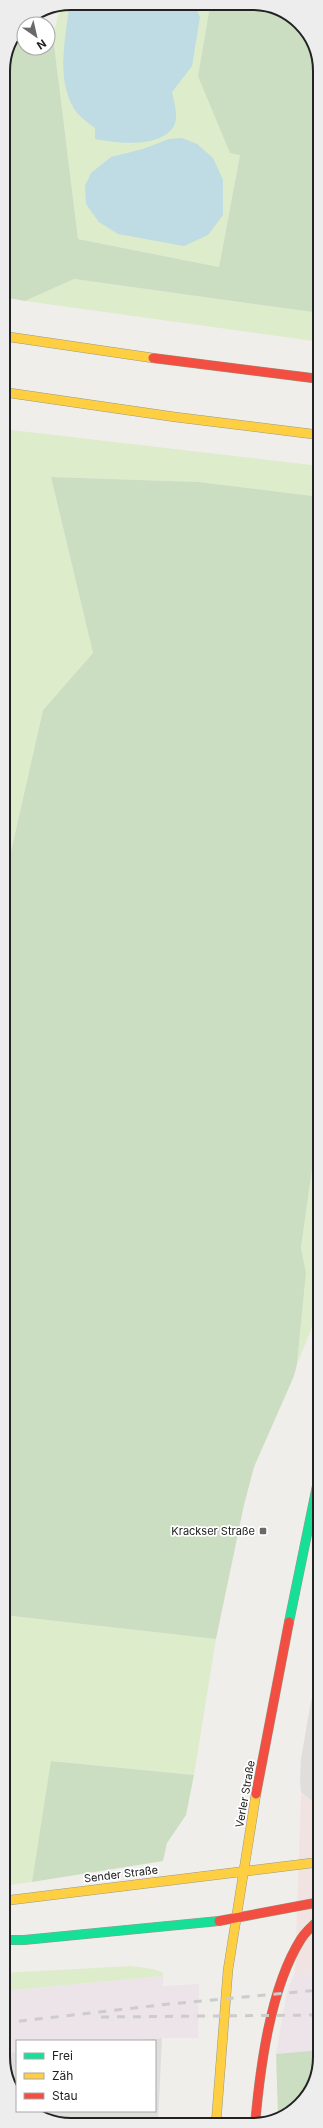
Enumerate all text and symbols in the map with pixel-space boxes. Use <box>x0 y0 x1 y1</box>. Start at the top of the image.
north arrow <box>16 16 56 56</box>
text: N <box>34 36 49 52</box>
place label: Krackser Straße <box>171 1524 255 1538</box>
marker: Krackser Straße <box>258 1526 268 1536</box>
street label: Verler Straße <box>232 1759 258 1829</box>
street label: Sender Straße <box>83 1863 159 1885</box>
legend <box>16 2040 156 2112</box>
text: Frei <box>52 2048 73 2063</box>
text: Zäh <box>52 2068 73 2083</box>
text: Stau <box>52 2088 78 2103</box>

